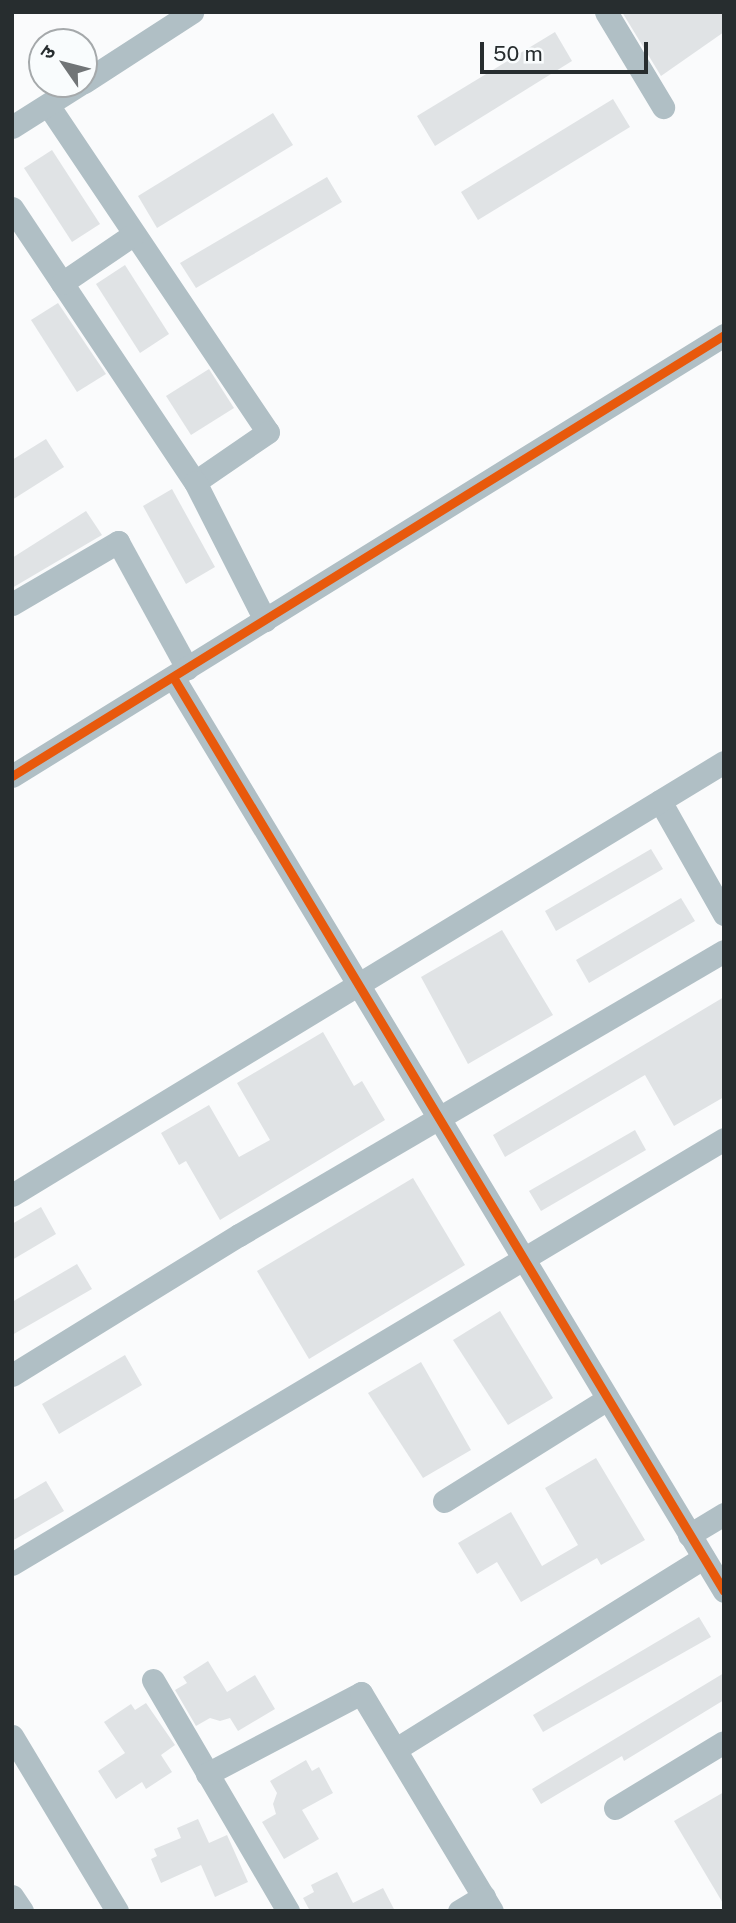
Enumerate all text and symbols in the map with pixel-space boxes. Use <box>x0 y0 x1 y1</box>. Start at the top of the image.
north arrow <box>28 28 98 98</box>
scale bar <box>484 28 652 72</box>
text: उ <box>35 41 60 63</box>
text: 50 m <box>493 41 543 66</box>

